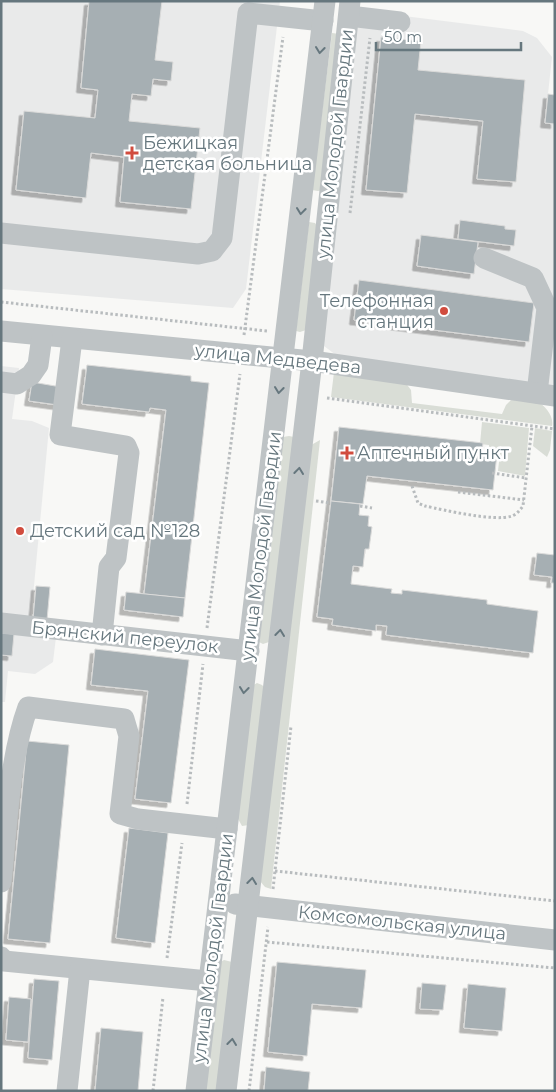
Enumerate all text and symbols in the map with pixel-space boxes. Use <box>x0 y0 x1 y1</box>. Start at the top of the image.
scale bar <box>376 20 521 52</box>
text: 50 m <box>384 27 422 46</box>
street label: улица Молодой Гвардии <box>312 28 358 261</box>
one-way arrow <box>315 46 326 54</box>
place label: Бежицкая детская больница <box>143 132 312 175</box>
marker: Бежицкая детская больница <box>125 146 139 160</box>
one-way arrow <box>296 207 307 215</box>
place label: Телефонная станция <box>320 290 434 333</box>
marker: Телефонная станция <box>438 305 450 317</box>
street label: улица Медведева <box>193 339 362 379</box>
one-way arrow <box>274 386 285 394</box>
street label: улица Молодой Гвардии <box>236 430 286 663</box>
place label: Аптечный пункт <box>357 442 509 464</box>
marker: Аптечный пункт <box>341 447 353 459</box>
one-way arrow <box>293 467 304 475</box>
place label: Детский сад №128 <box>30 520 200 542</box>
marker: Детский сад №128 <box>14 525 26 537</box>
street label: Брянский переулок <box>31 616 220 658</box>
one-way arrow <box>274 628 285 636</box>
one-way arrow <box>239 686 250 694</box>
street label: улица Молодой Гвардии <box>188 832 238 1065</box>
one-way arrow <box>246 877 257 885</box>
street label: Комсомольская улица <box>297 901 507 945</box>
one-way arrow <box>226 1038 237 1046</box>

